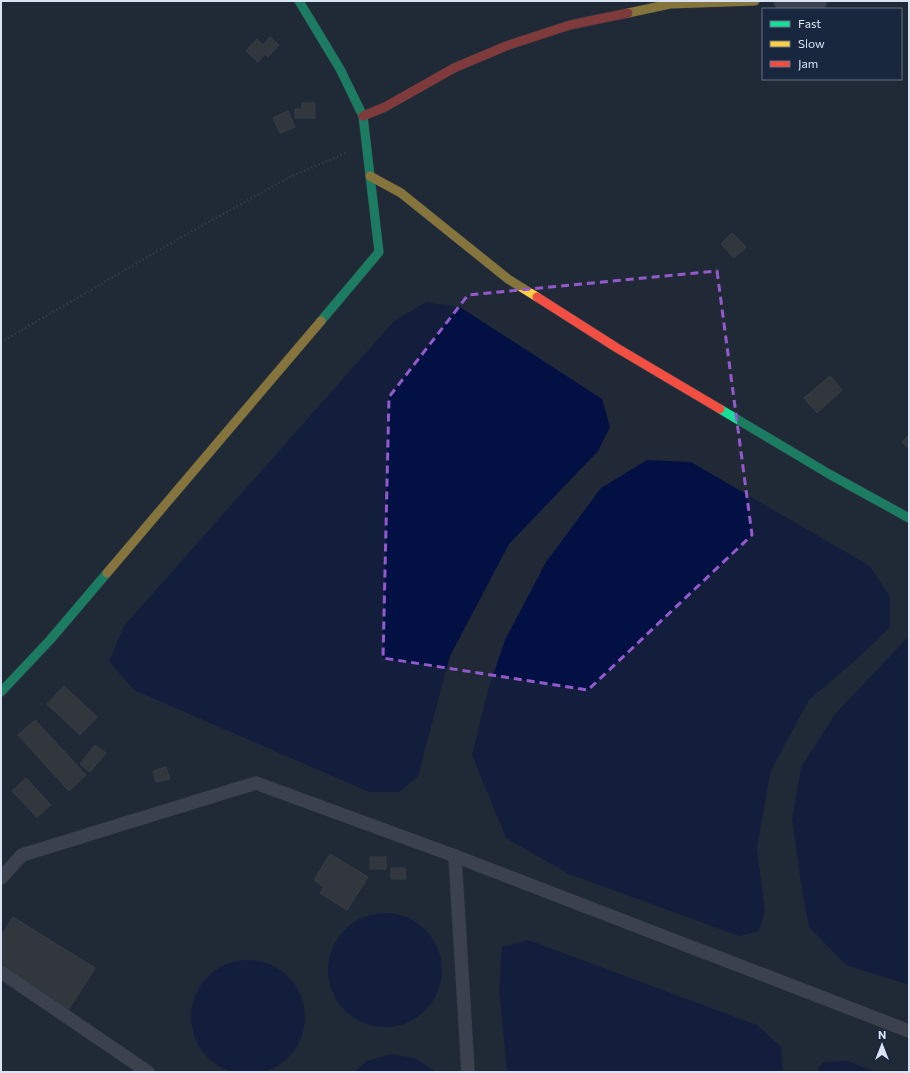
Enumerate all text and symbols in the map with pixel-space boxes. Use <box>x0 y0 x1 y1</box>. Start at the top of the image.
legend <box>762 8 902 80</box>
text: Fast <box>798 16 821 30</box>
text: Slow <box>798 36 825 50</box>
text: Jam <box>798 56 818 71</box>
north arrow <box>862 1025 902 1065</box>
text: N <box>878 1028 886 1041</box>

